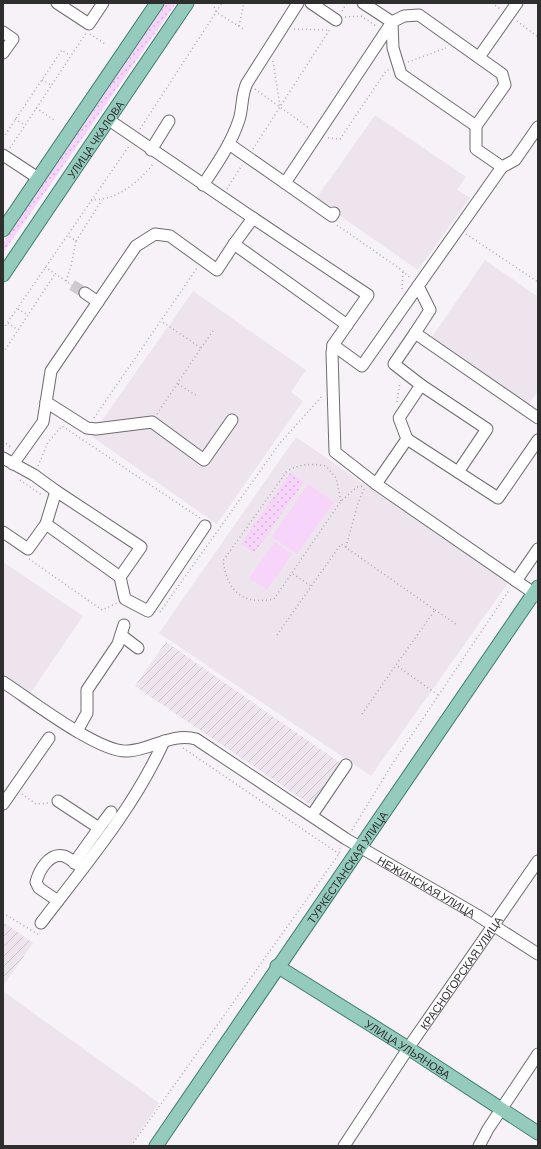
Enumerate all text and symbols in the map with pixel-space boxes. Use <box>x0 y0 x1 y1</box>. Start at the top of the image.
street label: УЛИЦА ЧКАЛОВА <box>64 97 126 180</box>
street label: ТУРКЕСТАНСКАЯ УЛИЦА <box>304 808 390 926</box>
street label: НЕЖИНСКАЯ УЛИЦА <box>376 853 478 920</box>
street label: КРАСНОГОРСКАЯ УЛИЦА <box>417 913 505 1032</box>
street label: УЛИЦА УЛЬЯНОВА <box>363 1017 454 1081</box>

